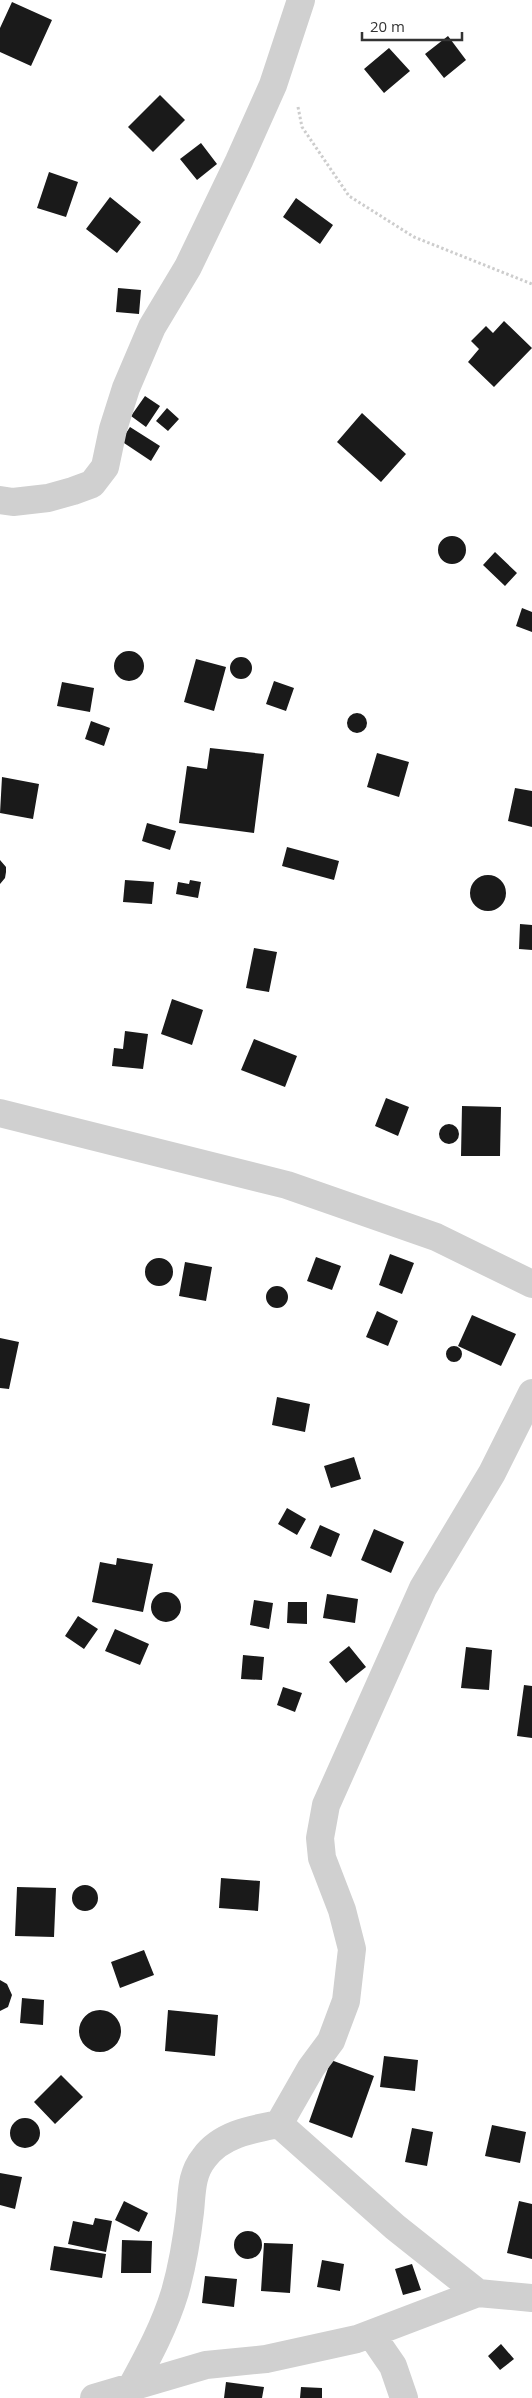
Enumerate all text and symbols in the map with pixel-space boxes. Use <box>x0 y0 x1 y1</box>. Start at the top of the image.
scale bar <box>362 10 462 42</box>
text: 20 m <box>370 16 405 36</box>

